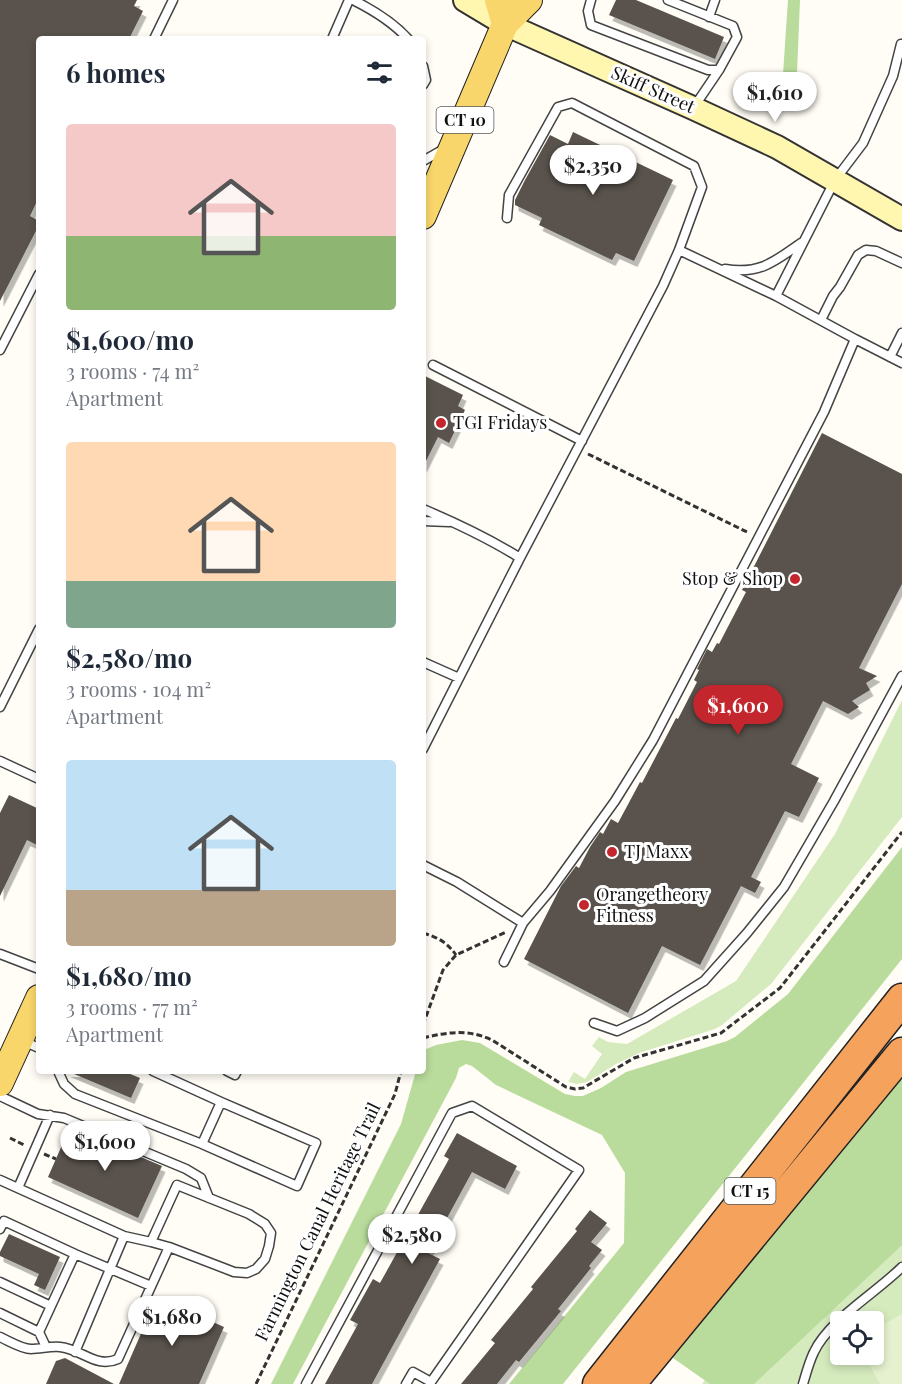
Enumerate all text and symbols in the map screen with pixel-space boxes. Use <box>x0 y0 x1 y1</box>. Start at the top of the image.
text: 6 homes <box>66 55 165 90</box>
icon: filters <box>363 56 396 89</box>
street label: Skiff Street <box>608 60 700 118</box>
pin: $1,610 <box>726 72 824 123</box>
text: $1,610 <box>747 78 803 105</box>
road number: CT 10 <box>436 107 494 133</box>
pin: $2,350 <box>544 145 642 196</box>
text: $2,350 <box>564 151 622 178</box>
icon: home <box>177 163 285 271</box>
text: $1,600/mo <box>66 322 194 357</box>
text: 3 rooms · 74 m² <box>66 357 199 384</box>
text: Apartment <box>66 384 163 411</box>
place label: TGI Fridays <box>453 410 547 434</box>
marker: TGI Fridays <box>434 416 448 430</box>
icon: home <box>177 481 285 589</box>
place label: Stop & Shop <box>682 566 783 590</box>
marker: Stop & Shop <box>788 572 802 586</box>
text: $2,580/mo <box>66 640 192 675</box>
text: 3 rooms · 104 m² <box>66 675 211 702</box>
pin: $1,600 <box>689 685 787 736</box>
text: $1,600 <box>707 691 769 718</box>
text: Apartment <box>66 702 163 729</box>
icon: home <box>177 799 285 907</box>
place label: TJ Maxx <box>624 839 689 863</box>
marker: TJ Maxx <box>605 845 619 859</box>
place label: Orangetheory Fitness <box>596 882 708 927</box>
marker: Orangetheory Fitness <box>577 898 591 912</box>
text: $1,680/mo <box>66 958 192 993</box>
text: 3 rooms · 77 m² <box>66 993 198 1020</box>
text: Apartment <box>66 1020 163 1047</box>
street label: Farmington Canal Heritage Trail <box>249 1098 385 1345</box>
pin: $1,600 <box>56 1121 154 1172</box>
text: $1,600 <box>74 1127 136 1154</box>
road number: CT 15 <box>724 1178 776 1204</box>
pin: $2,580 <box>363 1214 461 1265</box>
text: $2,580 <box>382 1220 442 1247</box>
pin: $1,680 <box>123 1296 221 1347</box>
text: $1,680 <box>142 1302 202 1329</box>
map controls <box>830 1311 884 1365</box>
button: locate <box>830 1311 884 1365</box>

